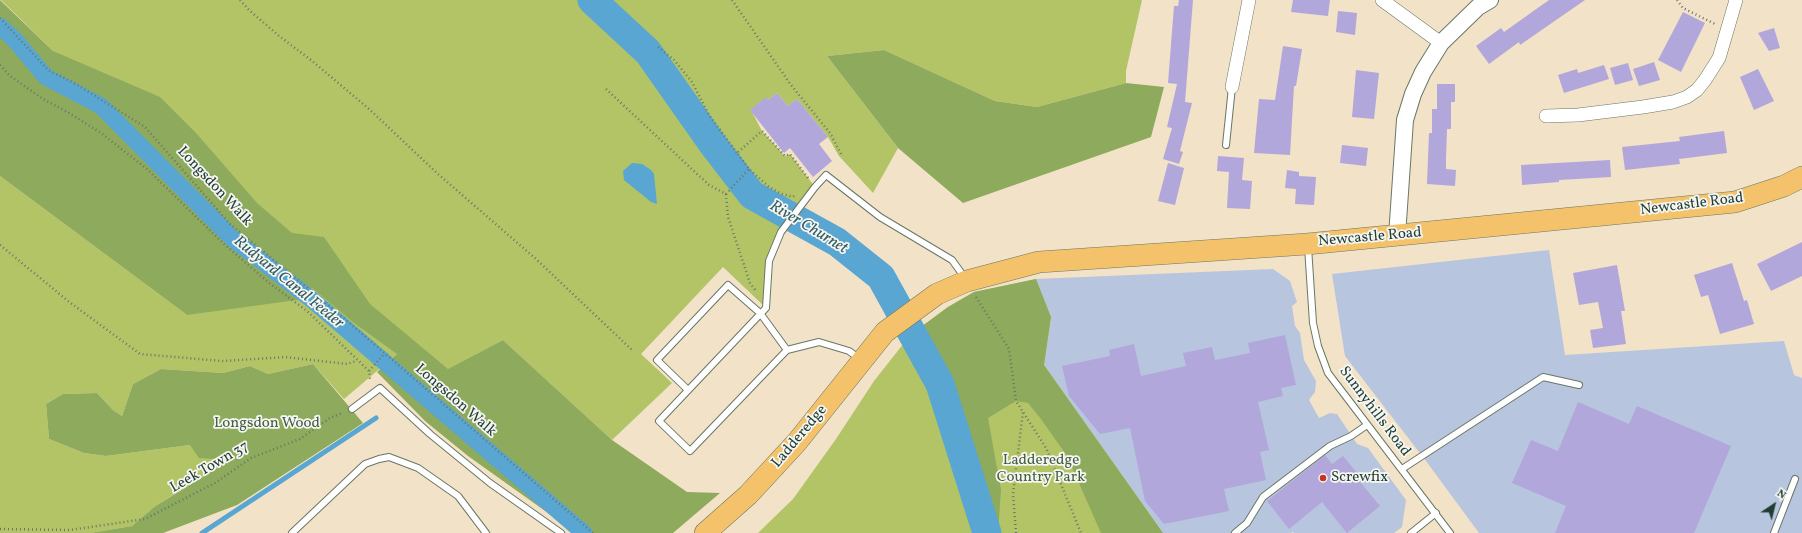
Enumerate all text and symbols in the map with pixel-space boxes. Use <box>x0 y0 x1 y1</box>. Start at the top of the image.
street label: Longsdon Walk <box>173 144 255 230</box>
street label: Newcastle Road <box>1639 190 1745 220</box>
water label: River Churnet <box>766 197 850 259</box>
street label: Newcastle Road <box>1317 225 1423 251</box>
water label: Rudyard Canal Feeder <box>229 233 347 333</box>
street label: Longsdon Walk <box>411 361 499 441</box>
street label: Sunnyhills Road <box>1334 364 1414 460</box>
street label: Ladderedge <box>769 402 831 472</box>
park label: Longsdon Wood <box>214 415 320 433</box>
street label: Leek Town 37 <box>167 438 253 498</box>
park label: Ladderedge Country Park <box>997 452 1085 487</box>
place label: Screwfix <box>1331 469 1388 487</box>
marker: Screwfix <box>1318 473 1328 483</box>
north arrow <box>1754 485 1794 525</box>
text: N <box>1774 486 1789 503</box>

